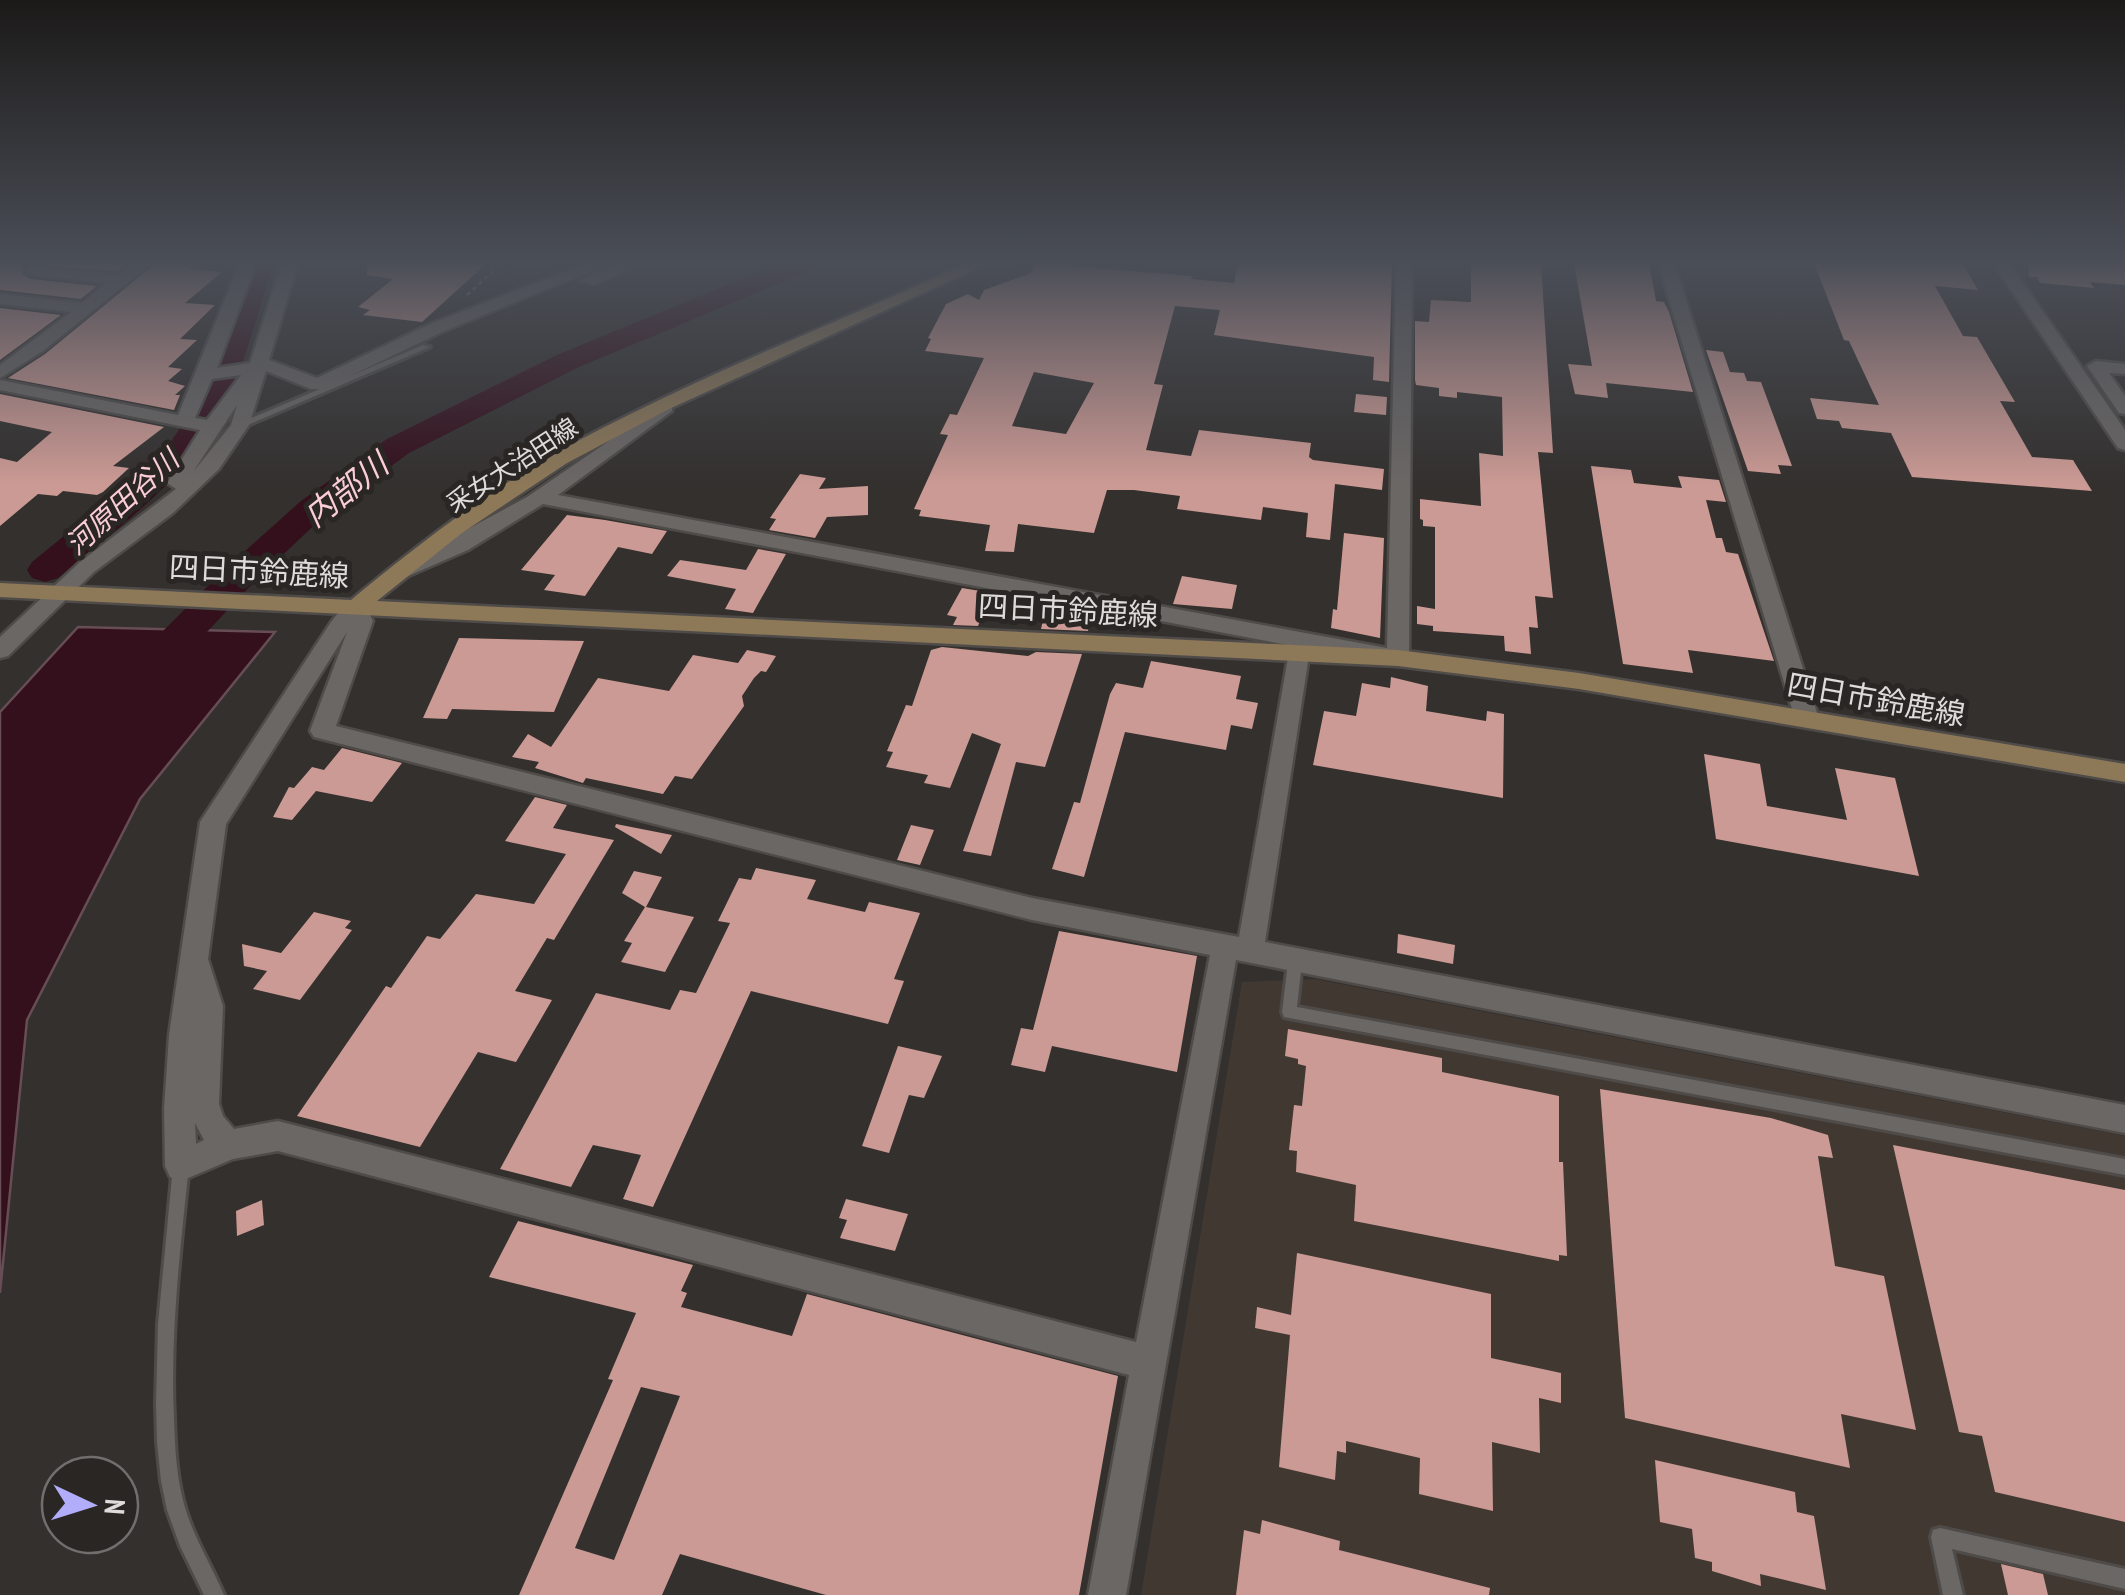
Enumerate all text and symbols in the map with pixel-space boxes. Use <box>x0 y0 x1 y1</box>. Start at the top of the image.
street label: 采女大治田線 <box>440 411 584 519</box>
water label: 河原田谷川 <box>57 439 188 562</box>
water label: 内部川 <box>295 441 398 535</box>
street label: 四日市鈴鹿線 <box>168 546 350 595</box>
street label: 四日市鈴鹿線 <box>977 585 1159 634</box>
street label: 四日市鈴鹿線 <box>1784 664 1968 733</box>
north arrow <box>40 1455 140 1555</box>
text: N <box>96 1498 134 1516</box>

